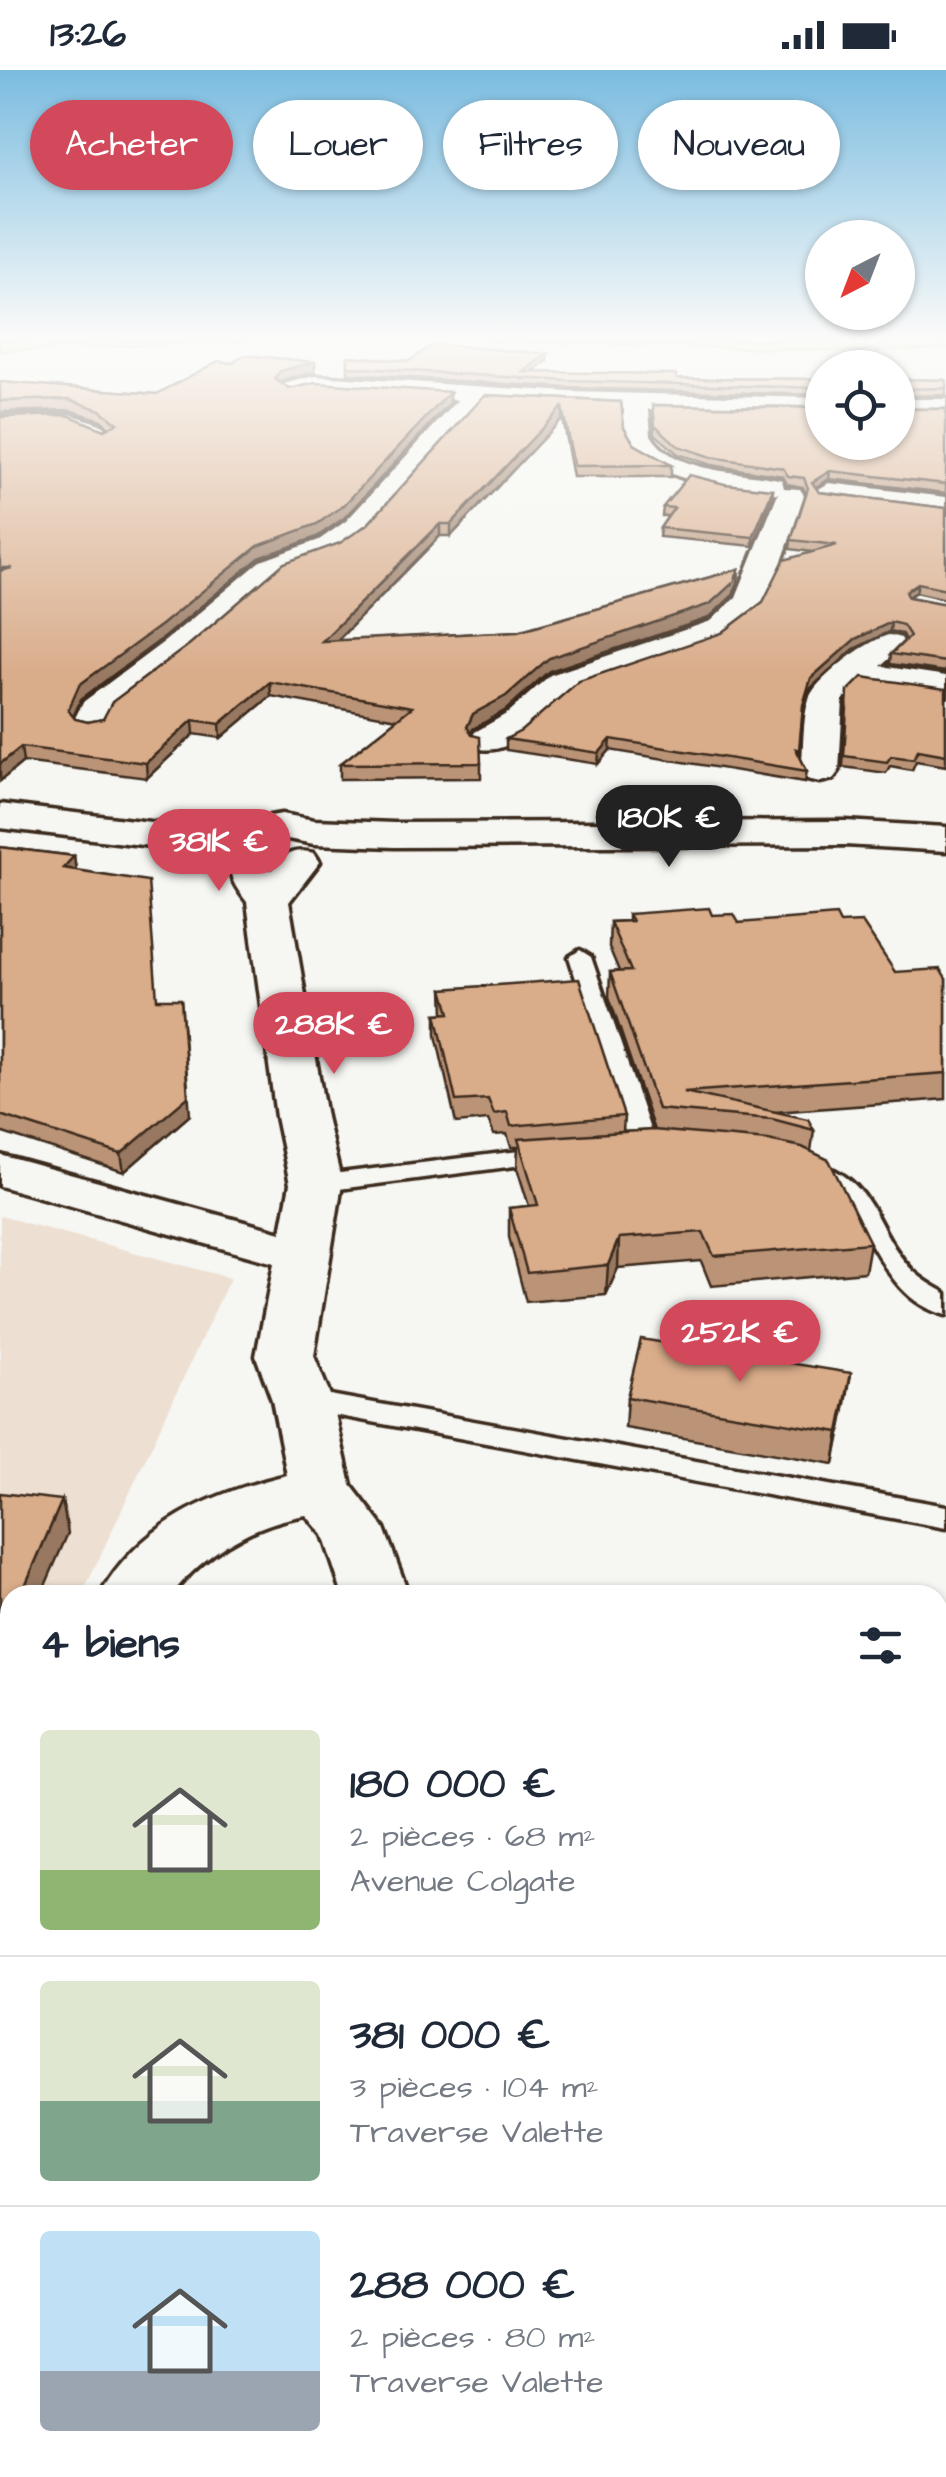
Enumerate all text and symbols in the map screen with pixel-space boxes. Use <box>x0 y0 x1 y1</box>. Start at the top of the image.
text: 13:26 <box>50 9 126 61</box>
chip: Acheter <box>30 100 233 190</box>
chip: Louer <box>253 100 423 190</box>
chip: Filtres <box>443 100 618 190</box>
chip: Nouveau <box>638 100 840 190</box>
north arrow <box>805 220 915 330</box>
map controls <box>805 220 915 460</box>
button: locate <box>805 350 915 460</box>
pin: 180K € <box>588 785 750 870</box>
text: 180K € <box>618 795 720 840</box>
pin: 381K € <box>138 809 300 894</box>
text: 381K € <box>170 819 268 864</box>
pin: 288K € <box>253 992 415 1077</box>
text: 288K € <box>275 1002 393 1047</box>
pin: 252K € <box>659 1300 821 1385</box>
text: 252K € <box>682 1310 798 1355</box>
text: 4 biens <box>40 1616 180 1674</box>
icon: filters <box>853 1618 908 1673</box>
text: 180 000 € <box>350 1756 556 1814</box>
icon: home <box>120 1770 240 1890</box>
text: 2 pièces · 68 m² <box>350 1814 595 1859</box>
text: Avenue Colgate <box>350 1859 576 1904</box>
text: 381 000 € <box>350 2007 550 2065</box>
icon: home <box>120 2021 240 2141</box>
text: 3 pièces · 104 m² <box>350 2065 599 2110</box>
text: Traverse Valette <box>350 2110 604 2155</box>
text: 288 000 € <box>350 2257 575 2315</box>
icon: home <box>120 2271 240 2391</box>
text: 2 pièces · 80 m² <box>350 2315 596 2360</box>
text: Traverse Valette <box>350 2360 604 2405</box>

